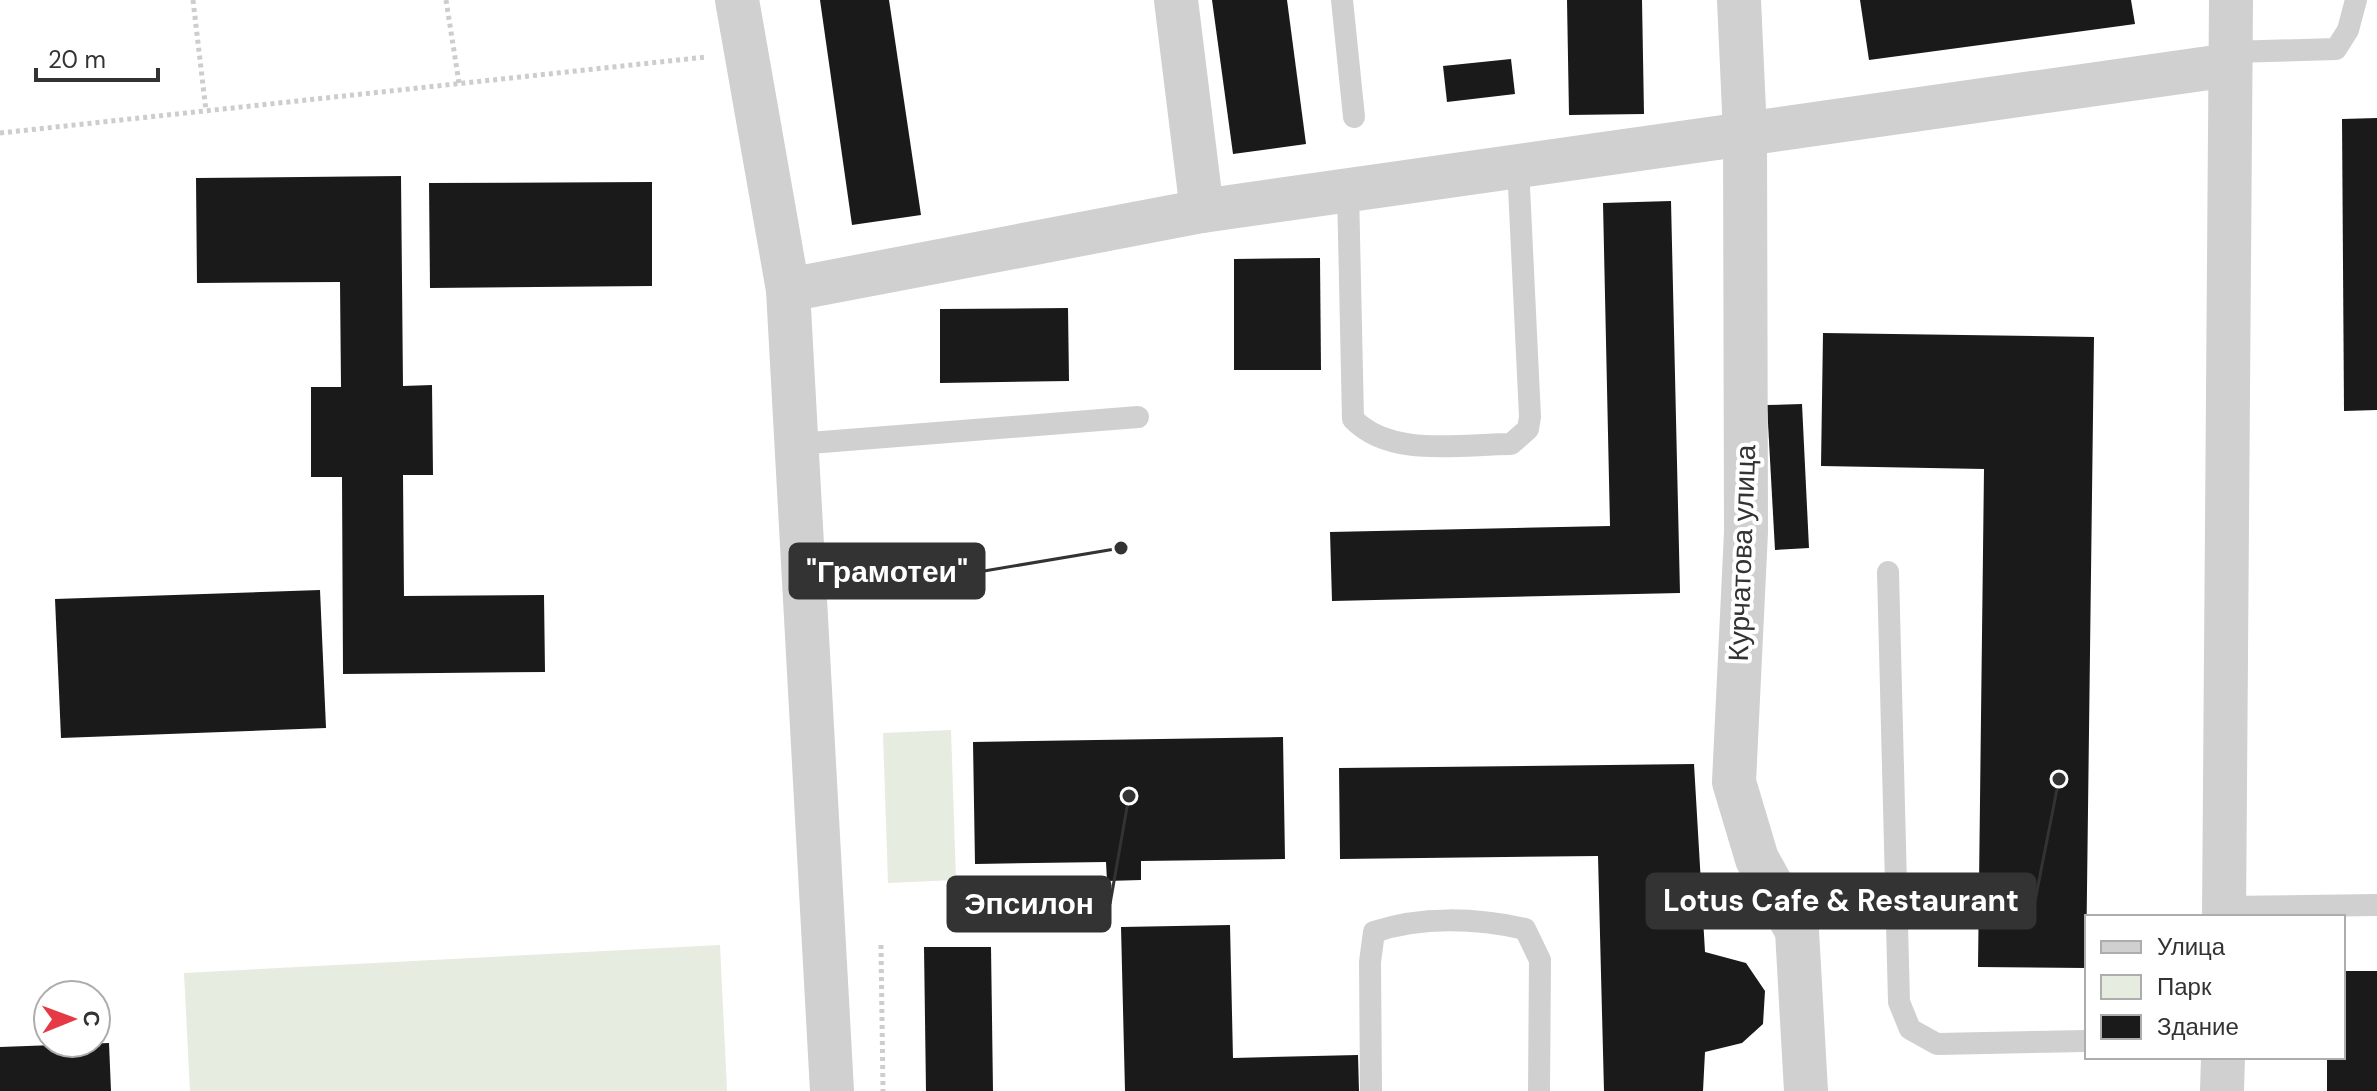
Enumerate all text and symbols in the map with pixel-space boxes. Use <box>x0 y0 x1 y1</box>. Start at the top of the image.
scale bar <box>36 32 158 82</box>
text: 20 m <box>48 44 106 75</box>
street label: Курчатова улица <box>1720 443 1764 662</box>
callout: "Грамотеи" <box>790 544 984 598</box>
text: "Грамотеи" <box>806 552 968 591</box>
callout: Lotus Cafe & Restaurant <box>1647 874 2035 928</box>
callout: Эпсилон <box>948 877 1110 931</box>
text: Lotus Cafe & Restaurant <box>1663 881 2019 920</box>
text: Эпсилон <box>964 884 1094 923</box>
legend <box>2085 915 2345 1059</box>
text: Улица <box>2157 931 2226 962</box>
text: Парк <box>2157 971 2212 1002</box>
north arrow <box>32 979 112 1059</box>
text: С <box>77 1010 106 1027</box>
text: Здание <box>2157 1011 2239 1042</box>

